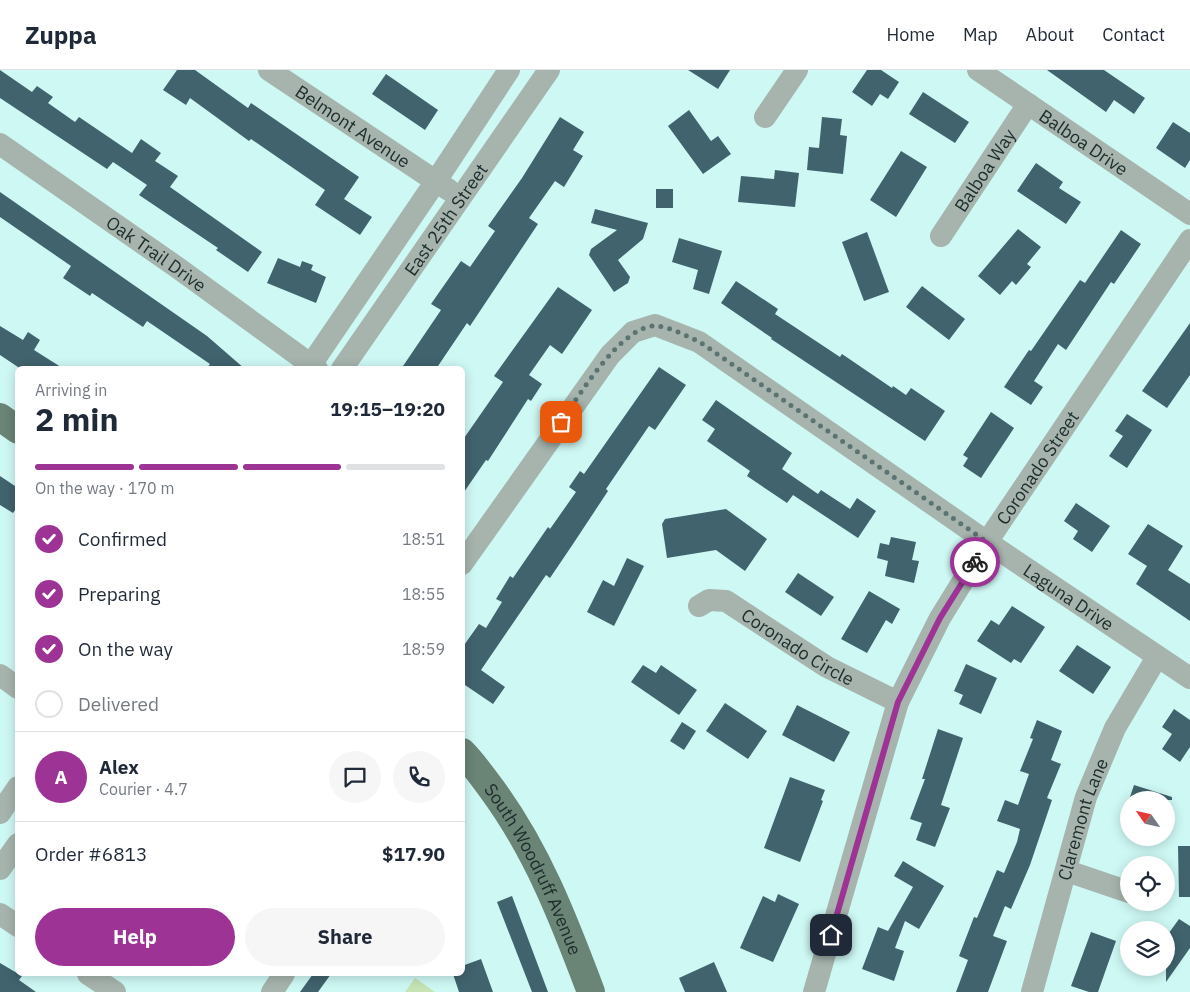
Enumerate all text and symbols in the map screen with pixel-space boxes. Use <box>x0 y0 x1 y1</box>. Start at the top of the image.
text: Zuppa <box>25 19 97 51</box>
text: Home <box>887 23 935 46</box>
text: Map <box>963 23 998 46</box>
text: About <box>1026 23 1074 46</box>
text: Contact <box>1102 23 1165 46</box>
street label: Belmont Avenue <box>291 79 415 173</box>
street label: Balboa Drive <box>1035 104 1133 180</box>
street label: Balboa Way <box>949 124 1020 216</box>
street label: East 25th Street <box>399 159 492 280</box>
street label: Oak Trail Drive <box>102 210 211 297</box>
text: Arriving in <box>35 380 107 400</box>
text: 19:15–19:20 <box>330 397 445 421</box>
text: 2 min <box>35 398 119 440</box>
pin <box>540 401 582 443</box>
street label: Coronado Street <box>991 406 1083 529</box>
icon: bag <box>547 408 575 436</box>
text: On the way · 170 m <box>35 478 174 498</box>
icon: check <box>35 525 63 553</box>
text: Confirmed <box>78 527 167 551</box>
text: 18:51 <box>402 529 445 549</box>
courier <box>950 537 1000 587</box>
icon: bike <box>961 548 989 576</box>
street label: Laguna Drive <box>1019 558 1119 635</box>
icon: check <box>35 580 63 608</box>
text: Preparing <box>78 582 160 606</box>
text: 18:55 <box>402 584 445 604</box>
street label: Coronado Circle <box>737 603 858 690</box>
icon: check <box>35 635 63 663</box>
text: On the way <box>78 637 173 661</box>
text: 18:59 <box>402 639 445 659</box>
text: Delivered <box>78 692 159 716</box>
button: chat <box>329 751 381 803</box>
button: phone <box>393 751 445 803</box>
street label: Claremont Lane <box>1052 754 1113 883</box>
text: Alex <box>99 755 139 779</box>
text: A <box>54 765 68 789</box>
street label: South Woodruff Avenue <box>480 778 587 958</box>
text: Courier · 4.7 <box>99 779 188 799</box>
north arrow <box>1120 791 1175 846</box>
map controls <box>1120 791 1175 976</box>
text: Order #6813 <box>35 842 147 866</box>
text: $17.90 <box>382 842 445 866</box>
button: locate <box>1120 856 1175 911</box>
button: Help <box>35 908 235 966</box>
button: Share <box>245 908 445 966</box>
pin <box>810 914 852 956</box>
icon: home <box>817 921 845 949</box>
button: layers <box>1120 921 1175 976</box>

